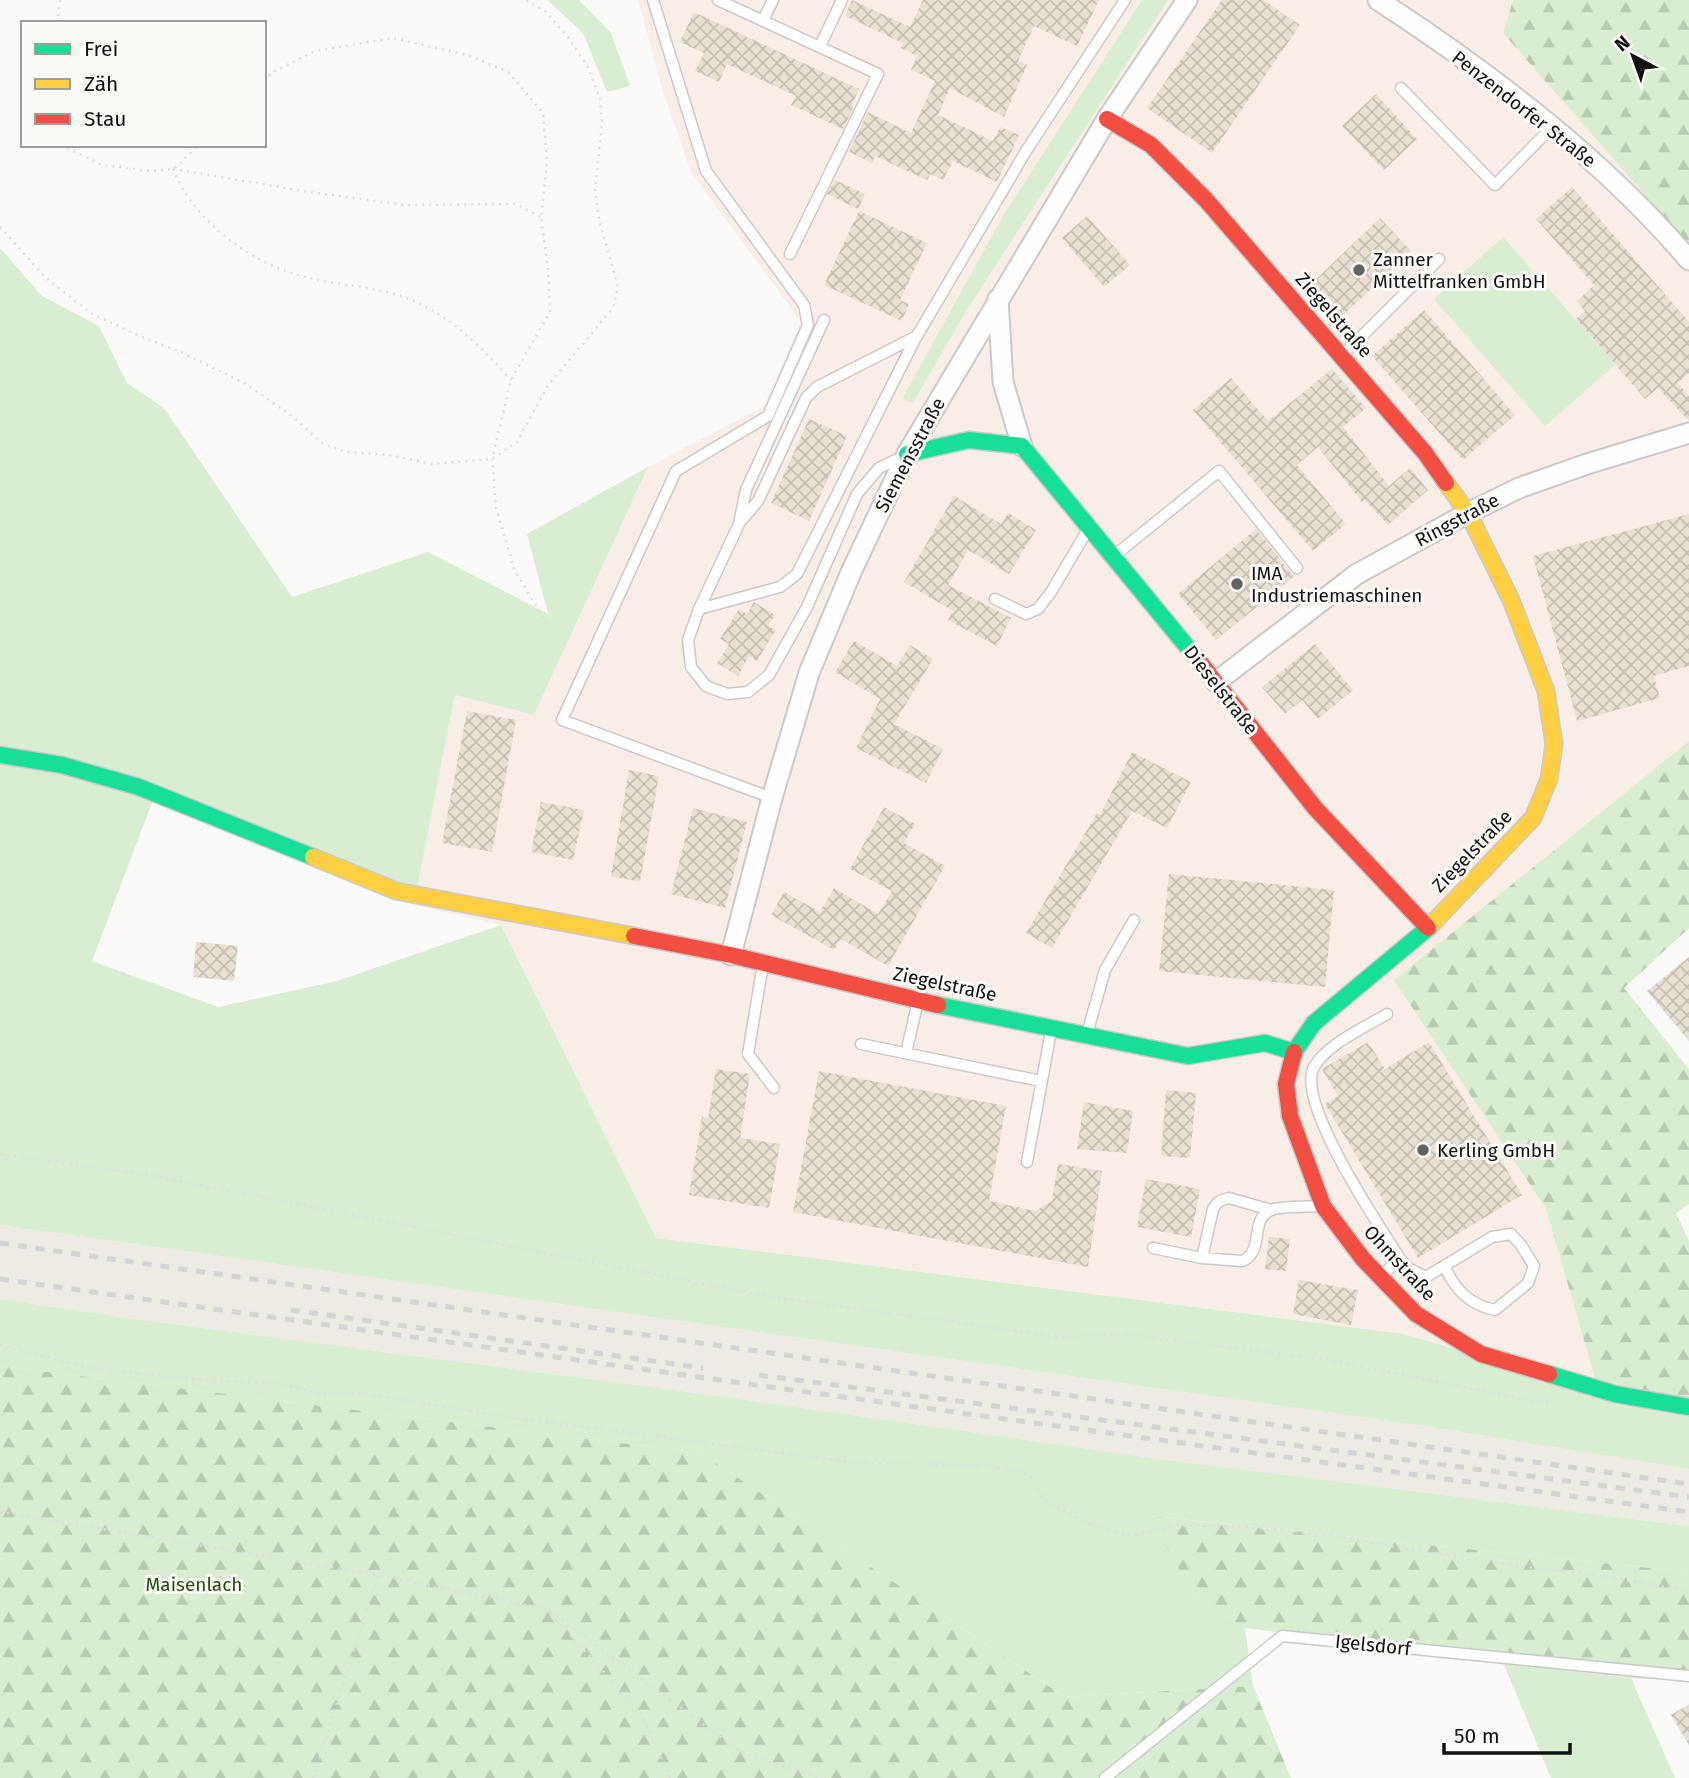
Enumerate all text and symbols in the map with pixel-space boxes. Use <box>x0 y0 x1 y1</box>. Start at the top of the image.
legend <box>21 21 266 147</box>
north arrow <box>1598 21 1668 91</box>
text: N <box>1610 31 1634 56</box>
text: Frei <box>84 36 118 62</box>
street label: Penzendorfer Straße <box>1448 46 1600 172</box>
text: Zäh <box>84 71 118 97</box>
text: Stau <box>84 106 127 132</box>
place label: Zanner Mittelfranken GmbH <box>1373 248 1546 293</box>
marker: Zanner Mittelfranken GmbH <box>1351 262 1367 278</box>
street label: Ziegelstraße <box>1291 268 1377 362</box>
street label: Siemensstraße <box>870 394 950 516</box>
street label: Ringstraße <box>1411 488 1503 552</box>
place label: IMA Industriemaschinen <box>1251 562 1422 607</box>
marker: IMA Industriemaschinen <box>1229 576 1245 592</box>
street label: Dieselstraße <box>1179 641 1263 739</box>
street label: Ziegelstraße <box>1427 805 1517 897</box>
street label: Ziegelstraße <box>891 962 999 1006</box>
place label: Kerling GmbH <box>1437 1139 1555 1162</box>
marker: Kerling GmbH <box>1415 1142 1431 1158</box>
street label: Ohmstraße <box>1359 1220 1441 1306</box>
park label: Maisenlach <box>146 1573 242 1596</box>
street label: Igelsdorf <box>1334 1630 1414 1661</box>
scale bar <box>1444 1712 1570 1756</box>
text: 50 m <box>1454 1723 1500 1749</box>

